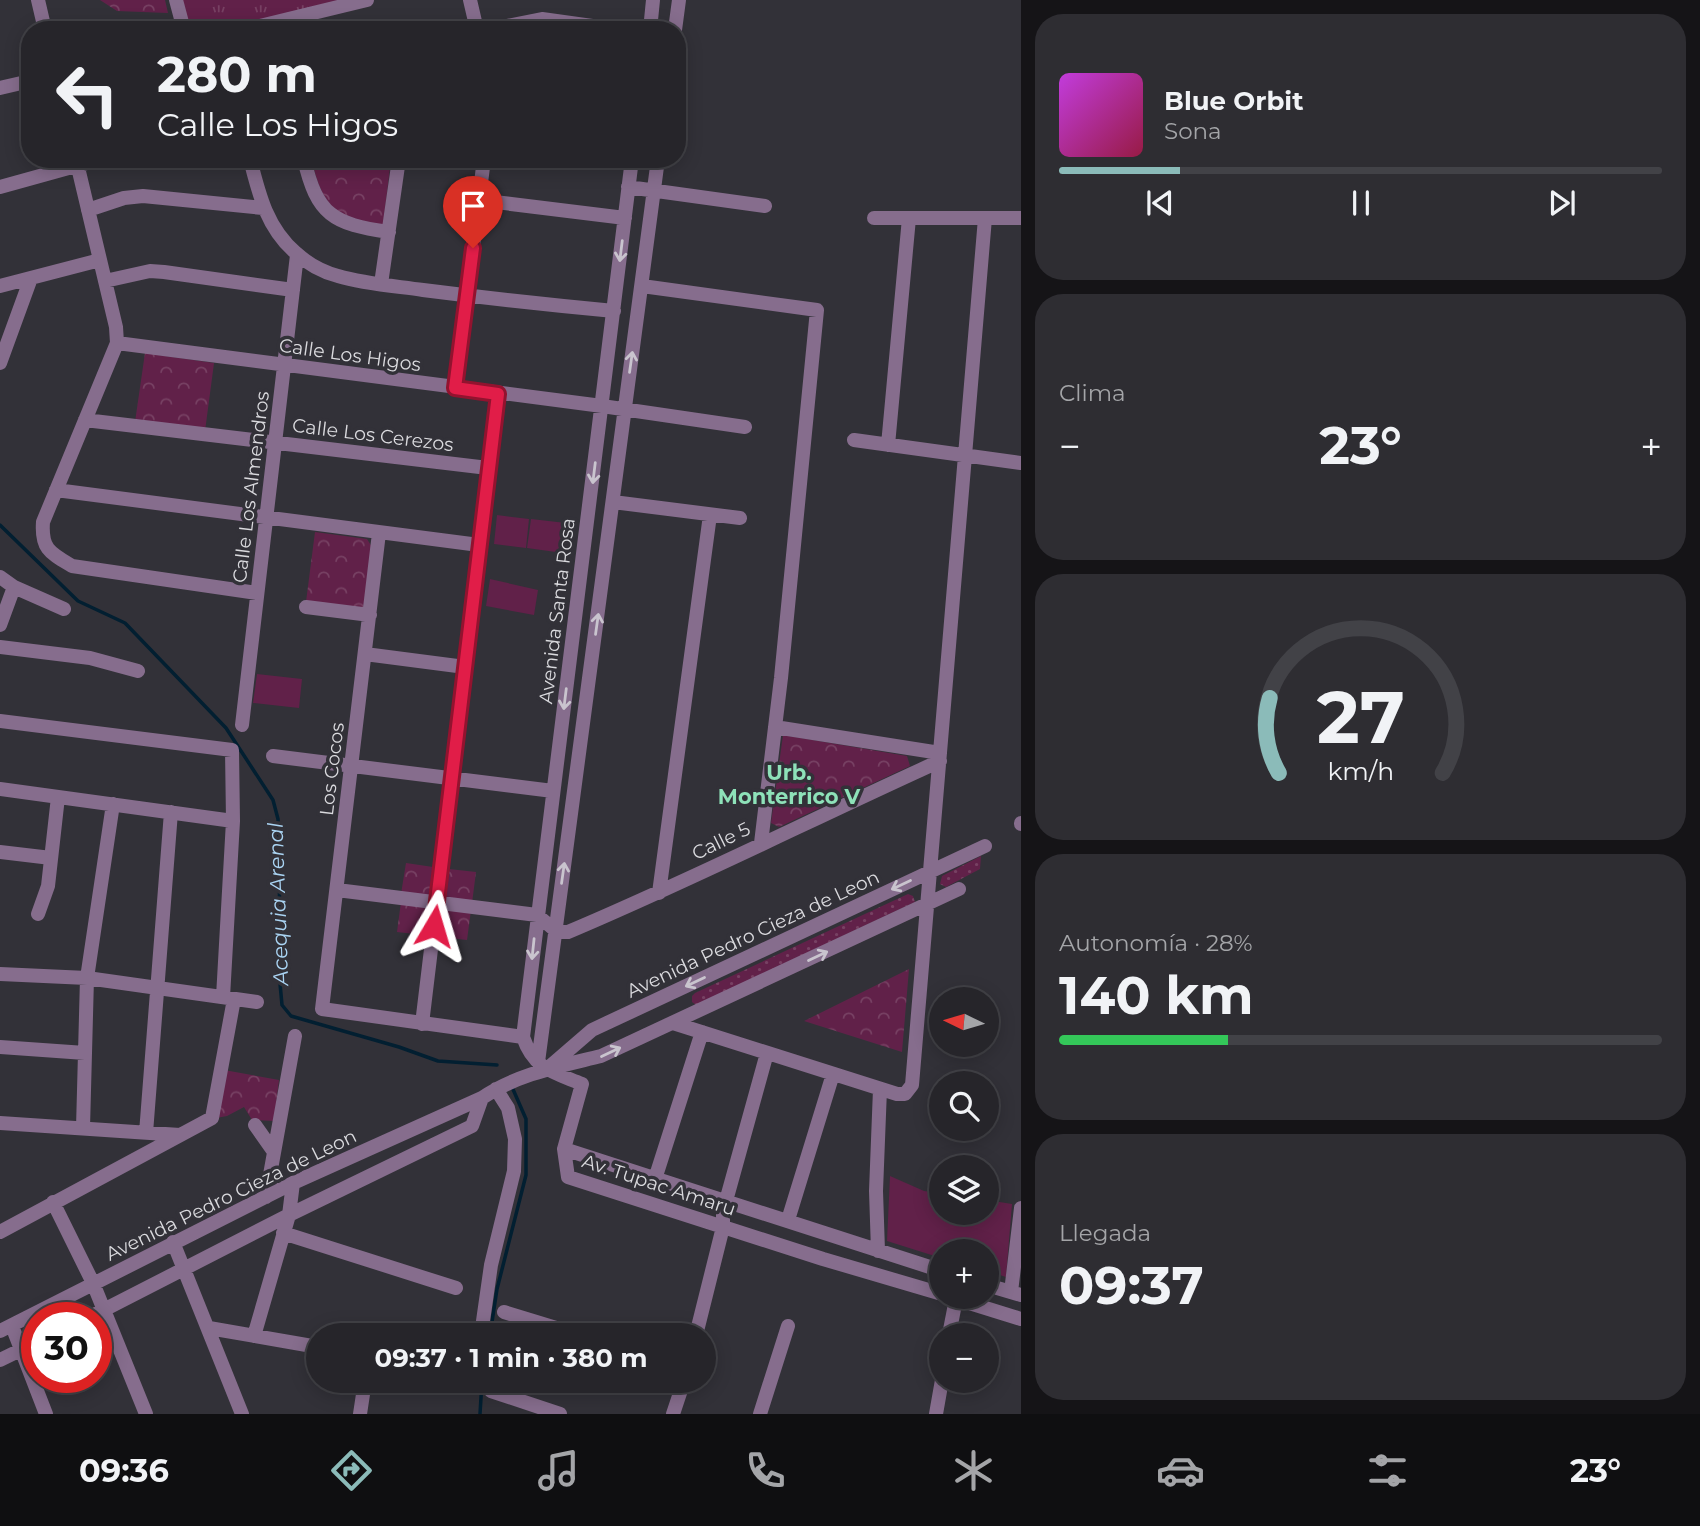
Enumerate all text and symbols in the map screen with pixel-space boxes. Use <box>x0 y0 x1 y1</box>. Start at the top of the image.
text: 280 m <box>157 45 317 104</box>
icon: left <box>42 49 133 140</box>
text: Blue Orbit <box>1164 85 1303 117</box>
text: Calle Los Higos <box>157 105 398 144</box>
text: Sona <box>1164 117 1222 145</box>
pin <box>443 176 503 248</box>
icon: previous <box>1141 184 1179 222</box>
icon: pause <box>1342 184 1380 222</box>
icon: next <box>1543 184 1581 222</box>
icon: arrive <box>454 187 492 225</box>
one-way arrow <box>615 239 628 262</box>
street label: Calle Los Higos <box>278 334 422 376</box>
one-way arrow <box>625 351 638 374</box>
text: Clima <box>1059 379 1126 407</box>
street label: Calle Los Almendros <box>228 390 274 584</box>
street label: Calle Los Cerezos <box>291 414 455 456</box>
text: 23° <box>1319 414 1402 477</box>
text: − <box>1059 423 1081 470</box>
text: + <box>1640 423 1662 470</box>
one-way arrow <box>587 462 600 484</box>
street label: Avenida Santa Rosa <box>534 517 580 705</box>
one-way arrow <box>590 613 603 635</box>
text: 27 <box>1316 673 1405 761</box>
one-way arrow <box>558 687 571 710</box>
street label: Los Cocos <box>315 721 349 817</box>
text: km/h <box>1327 756 1394 786</box>
district label: Urb. Monterrico V <box>718 760 860 809</box>
street label: Calle 5 <box>688 817 754 865</box>
water label: Acequia Arenal <box>263 822 293 988</box>
one-way arrow <box>557 863 570 885</box>
street label: Avenida Pedro Cieza de Leon <box>623 865 883 1003</box>
one-way arrow <box>891 879 912 893</box>
position arrow <box>397 889 471 963</box>
text: Autonomía · 28% <box>1059 929 1253 957</box>
one-way arrow <box>526 937 539 960</box>
one-way arrow <box>806 949 828 962</box>
text: 140 km <box>1059 964 1254 1027</box>
one-way arrow <box>685 976 706 989</box>
north arrow <box>929 987 999 1057</box>
map controls <box>929 987 999 1393</box>
one-way arrow <box>600 1045 621 1058</box>
button: search <box>929 1071 999 1141</box>
street label: Avenida Pedro Cieza de Leon <box>102 1124 360 1266</box>
street label: Av. Tupac Amaru <box>579 1149 739 1221</box>
button: layers <box>929 1155 999 1225</box>
text: Llegada <box>1059 1219 1151 1247</box>
button: + <box>929 1239 999 1309</box>
text: 09:37 <box>1059 1254 1204 1317</box>
speed limit sign: 30 <box>21 1302 112 1393</box>
button: − <box>929 1323 999 1393</box>
text: 09:37 · 1 min · 380 m <box>375 1342 647 1374</box>
icon: directions <box>327 1446 376 1495</box>
icon: music <box>534 1446 583 1495</box>
icon: phone <box>741 1446 790 1495</box>
icon: climate <box>949 1446 998 1495</box>
icon: car <box>1156 1446 1205 1495</box>
icon: filters <box>1363 1446 1412 1495</box>
text: 09:36 <box>79 1451 169 1490</box>
text: 23° <box>1570 1451 1621 1490</box>

